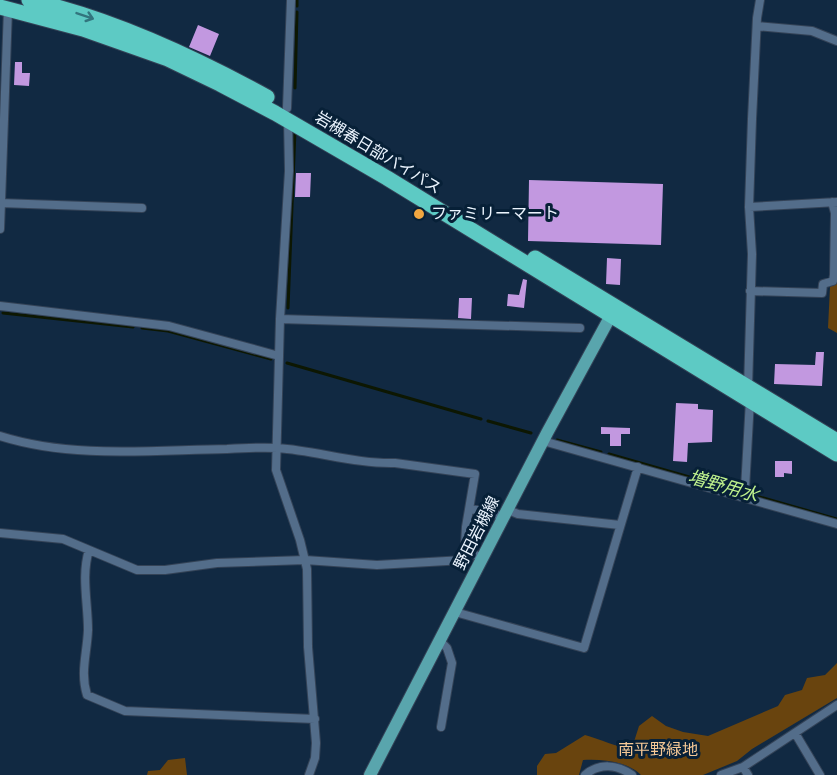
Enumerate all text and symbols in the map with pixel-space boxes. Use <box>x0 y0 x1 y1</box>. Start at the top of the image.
one-way arrow <box>75 11 94 22</box>
street label: 岩槻春日部バイパス <box>312 108 444 197</box>
place label: ファミリーマート <box>431 206 559 222</box>
marker: ファミリーマート <box>412 207 426 221</box>
water label: 増野用水 <box>686 467 763 506</box>
street label: 野田岩槻線 <box>451 493 502 572</box>
park label: 南平野緑地 <box>618 741 698 758</box>

